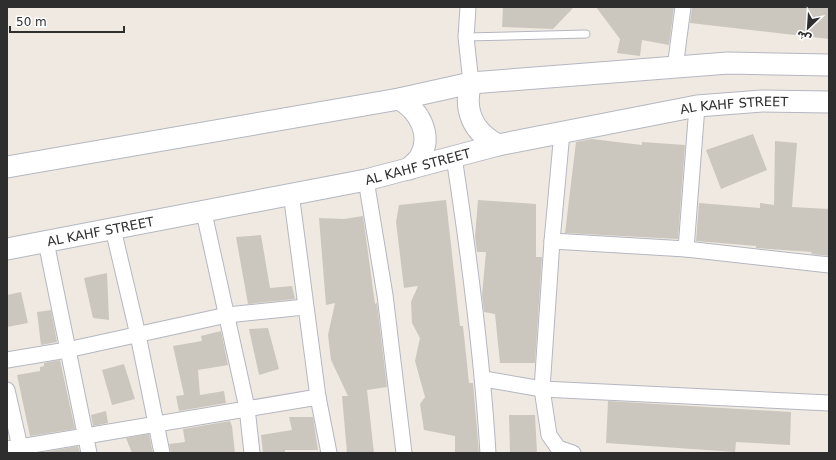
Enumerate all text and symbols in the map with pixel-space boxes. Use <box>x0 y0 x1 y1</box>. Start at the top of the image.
scale bar <box>10 8 124 34</box>
north arrow <box>788 8 828 48</box>
text: 50 m <box>16 15 47 29</box>
text: ش <box>794 28 814 46</box>
street label: AL KAHF STREET <box>679 94 788 117</box>
street label: AL KAHF STREET <box>363 146 472 188</box>
street label: AL KAHF STREET <box>46 214 155 249</box>

